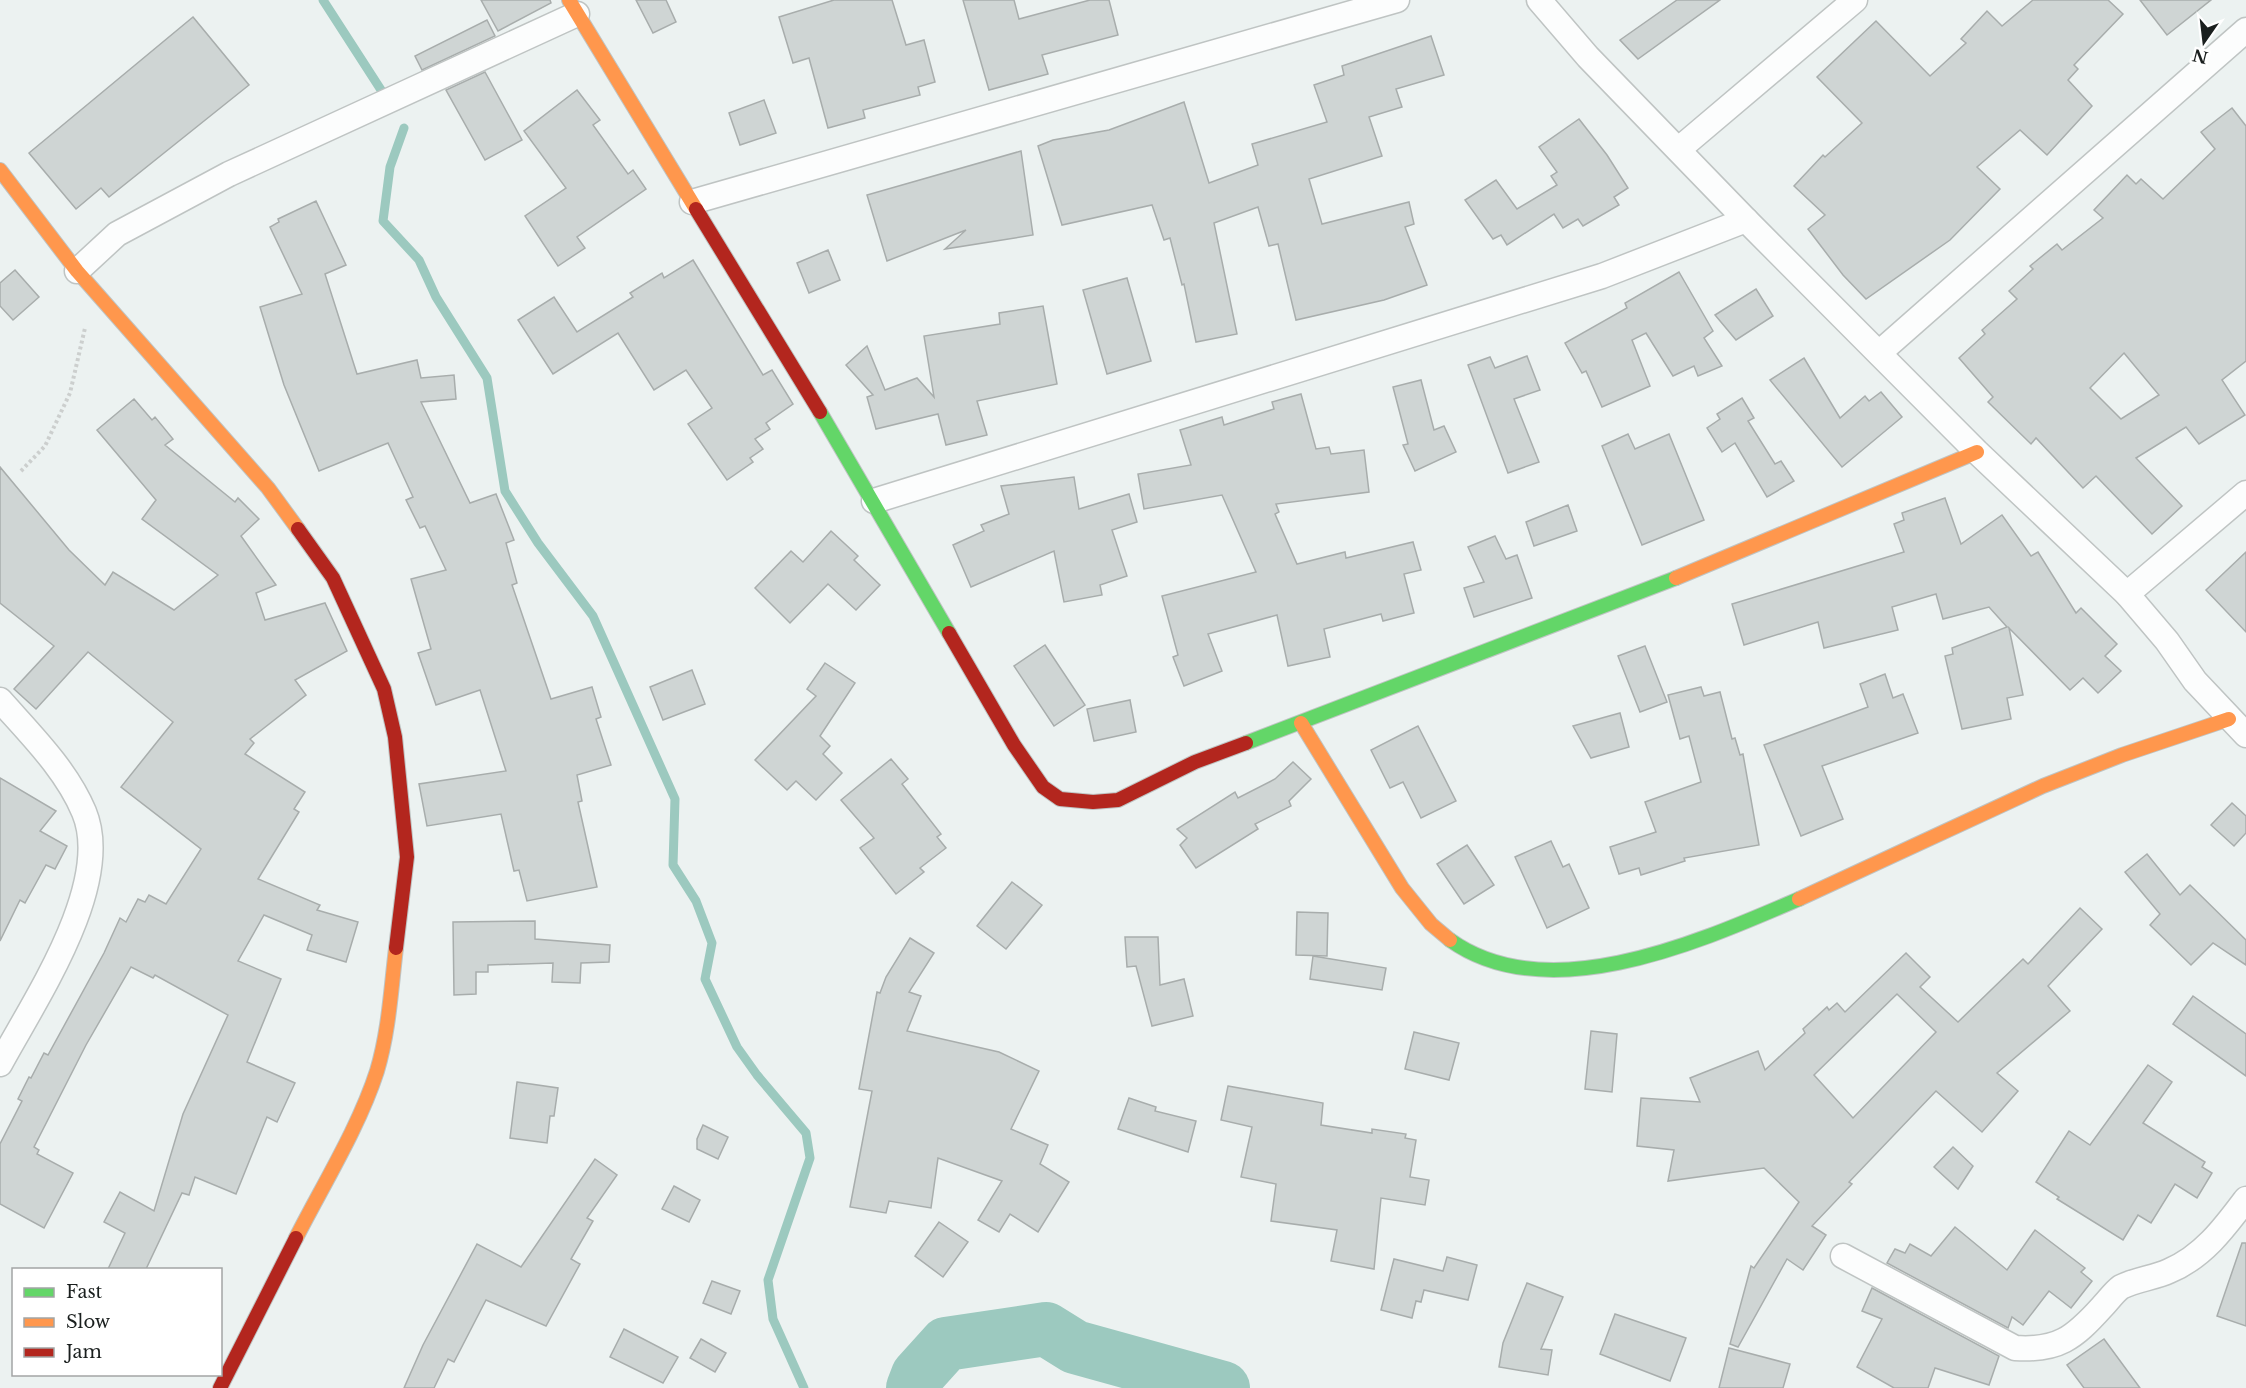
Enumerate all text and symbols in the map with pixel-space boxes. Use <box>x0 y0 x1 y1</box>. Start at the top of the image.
north arrow <box>2174 12 2234 72</box>
text: N <box>2191 45 2210 68</box>
legend <box>12 1268 222 1376</box>
text: Fast <box>66 1281 103 1303</box>
text: Slow <box>66 1311 111 1333</box>
text: Jam <box>64 1341 102 1363</box>

